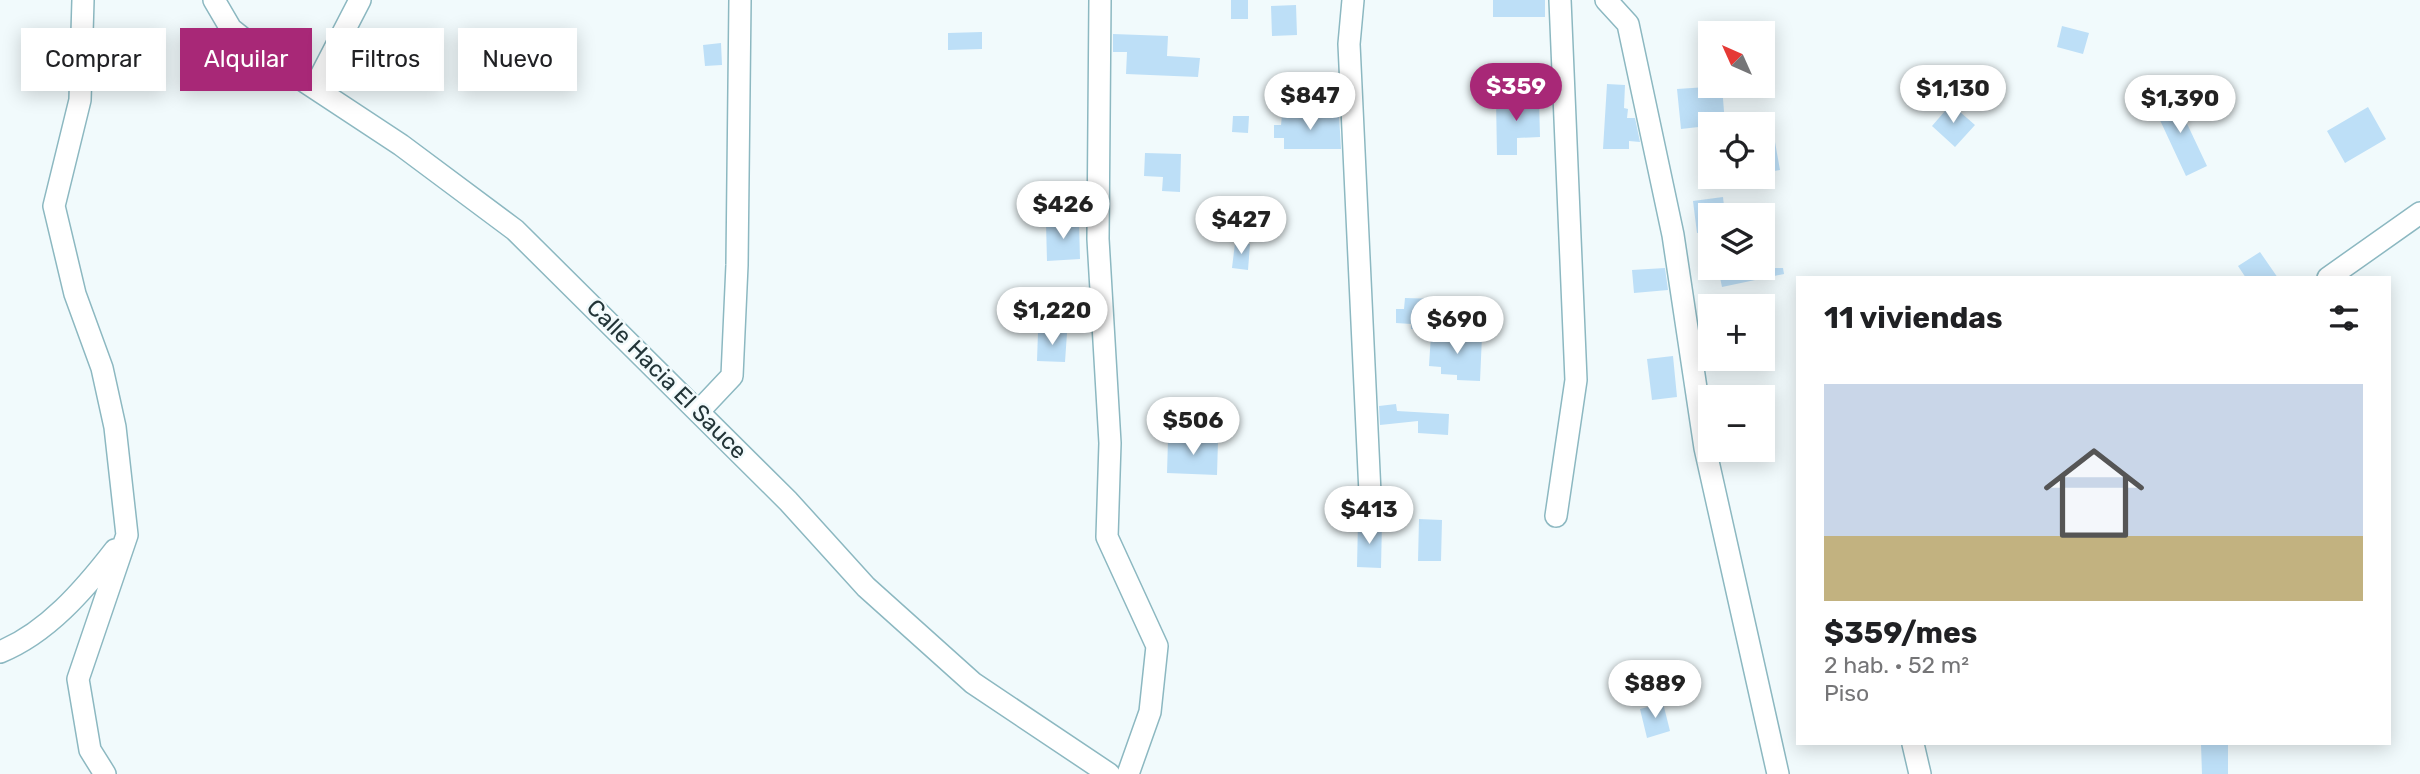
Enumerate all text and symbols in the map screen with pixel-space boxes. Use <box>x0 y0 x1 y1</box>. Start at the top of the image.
north arrow <box>1698 21 1774 98</box>
map controls <box>1698 21 1775 462</box>
chip: Comprar <box>21 28 166 91</box>
chip: Alquilar <box>180 28 312 91</box>
chip: Filtros <box>326 28 444 91</box>
chip: Nuevo <box>458 28 577 91</box>
pin: $359 <box>1475 64 1557 123</box>
pin: $1,130 <box>1896 66 2010 125</box>
pin: $847 <box>1269 72 1351 132</box>
text: $359 <box>1486 72 1546 100</box>
text: $1,130 <box>1916 74 1990 102</box>
pin: $1,390 <box>2123 76 2237 135</box>
text: $847 <box>1280 81 1340 109</box>
text: $1,390 <box>2141 84 2219 112</box>
button: locate <box>1698 112 1775 189</box>
pin: $426 <box>1022 182 1104 241</box>
text: $426 <box>1033 190 1094 218</box>
pin: $427 <box>1200 196 1282 256</box>
button: layers <box>1698 203 1775 280</box>
text: $427 <box>1211 205 1271 233</box>
pin: $1,220 <box>995 288 1109 347</box>
street label: Calle Hacia El Sauce <box>581 293 753 465</box>
button: + <box>1698 294 1775 371</box>
text: $1,220 <box>1013 296 1091 324</box>
pin: $690 <box>1416 296 1498 356</box>
icon: filters <box>2325 299 2363 337</box>
text: 11 viviendas <box>1824 300 2003 336</box>
text: $690 <box>1427 305 1487 333</box>
button: − <box>1698 385 1775 462</box>
pin: $506 <box>1152 398 1234 457</box>
text: $506 <box>1163 406 1223 434</box>
icon: home <box>2031 430 2157 556</box>
pin: $413 <box>1328 486 1410 546</box>
text: $413 <box>1340 495 1398 523</box>
text: $359/mes <box>1824 615 1977 651</box>
text: 2 hab. · 52 m² <box>1824 651 1969 679</box>
pin: $889 <box>1614 660 1696 720</box>
text: $889 <box>1624 669 1686 697</box>
text: Piso <box>1824 679 1869 707</box>

